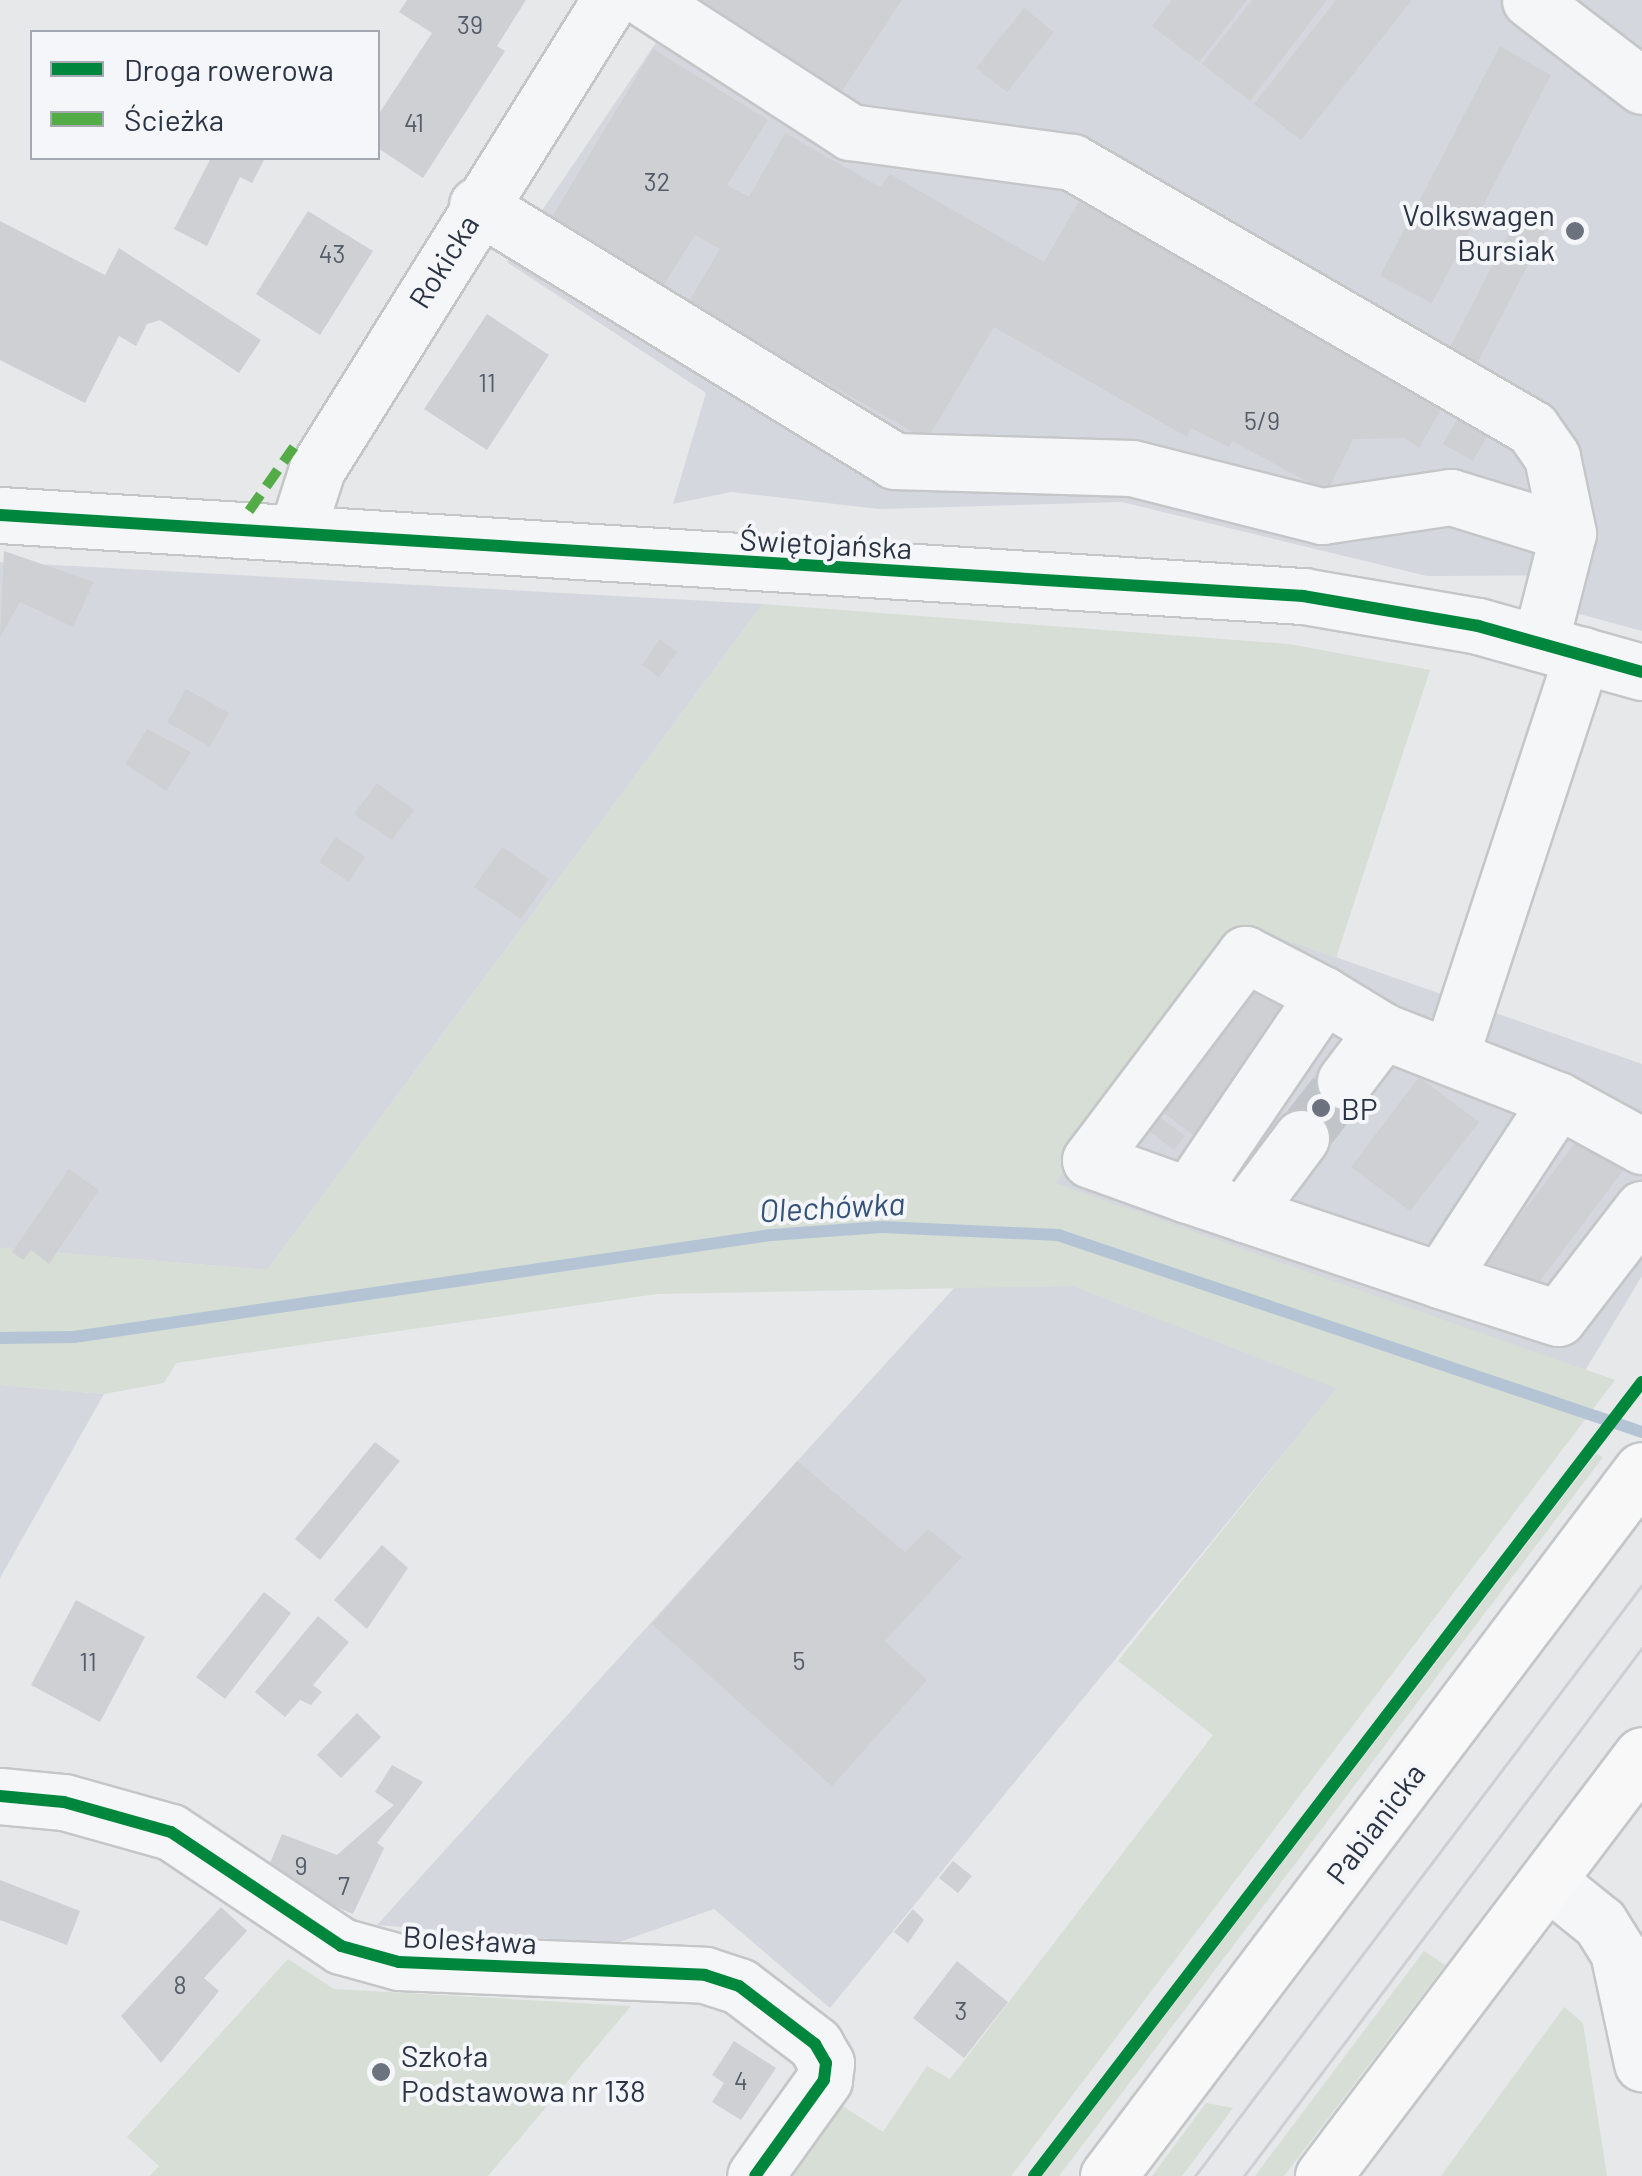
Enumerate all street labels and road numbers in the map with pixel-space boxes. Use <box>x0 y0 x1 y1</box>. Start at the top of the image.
street label: Rokicka <box>400 208 486 314</box>
street label: Świętojańska <box>739 521 913 565</box>
street label: Pabianicka <box>1318 1756 1432 1890</box>
street label: Bolesława <box>402 1918 538 1960</box>

